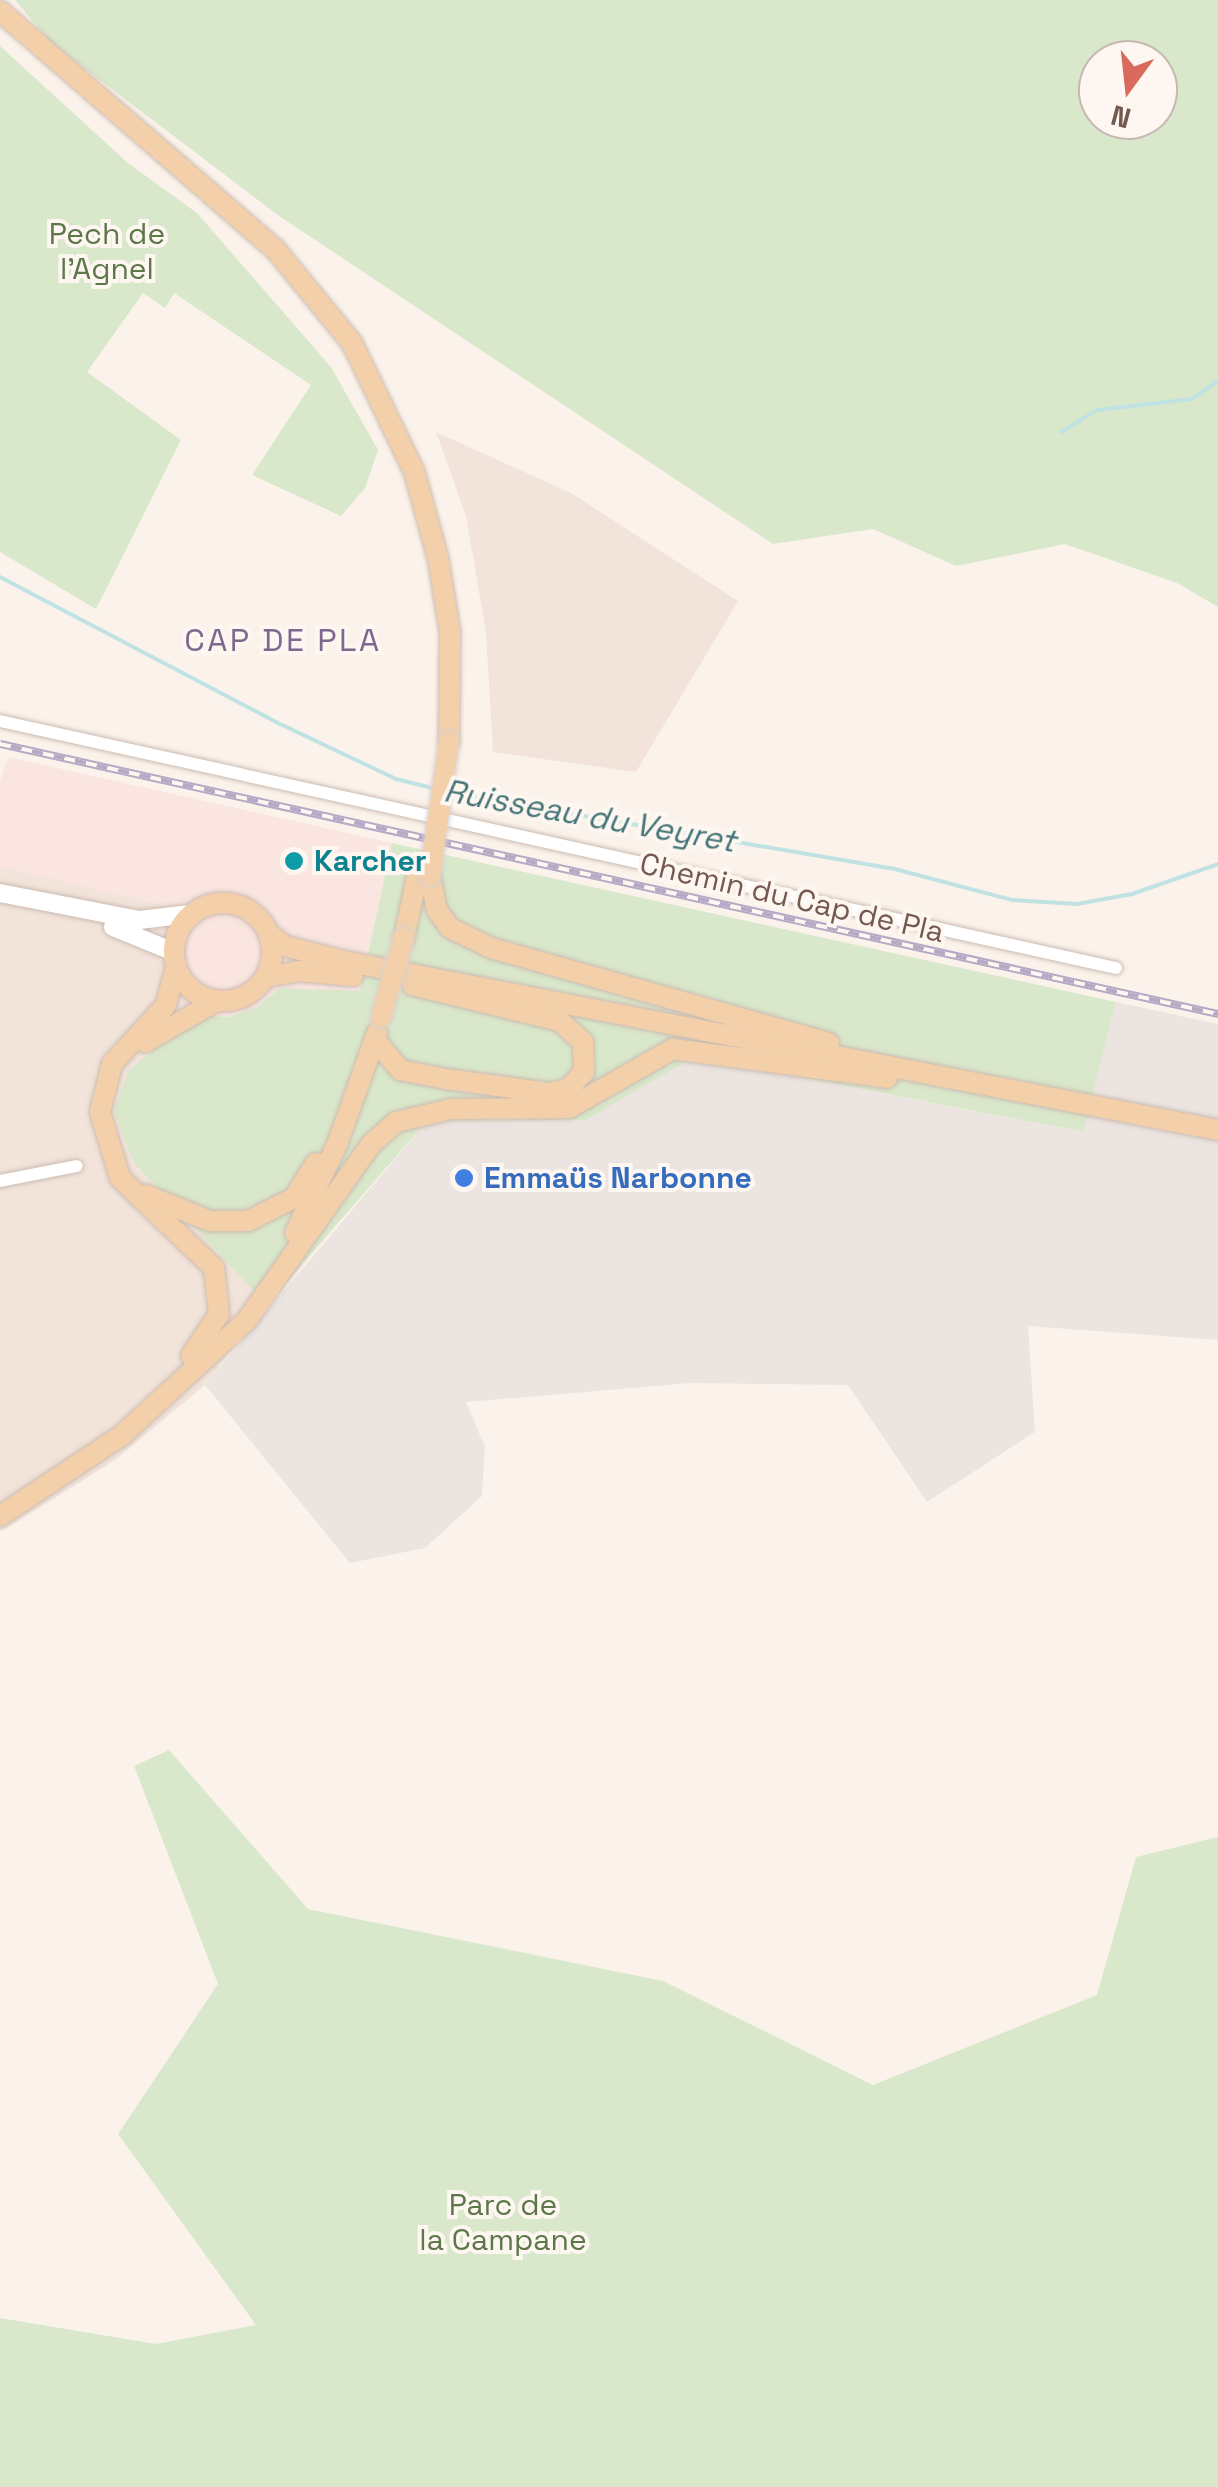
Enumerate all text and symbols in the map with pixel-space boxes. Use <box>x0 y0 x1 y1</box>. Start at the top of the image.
north arrow <box>1078 40 1178 140</box>
text: N <box>1107 97 1134 137</box>
park label: Pech de l'Agnel <box>49 216 165 286</box>
district label: CAP DE PLA <box>184 621 382 659</box>
water label: Ruisseau du Veyret <box>441 771 739 861</box>
place label: Karcher <box>314 843 427 879</box>
street label: Chemin du Cap de Pla <box>636 845 948 951</box>
marker: Karcher <box>283 850 305 872</box>
place label: Emmaüs Narbonne <box>484 1160 752 1196</box>
marker: Emmaüs Narbonne <box>453 1167 475 1189</box>
park label: Parc de la Campane <box>419 2187 587 2258</box>

